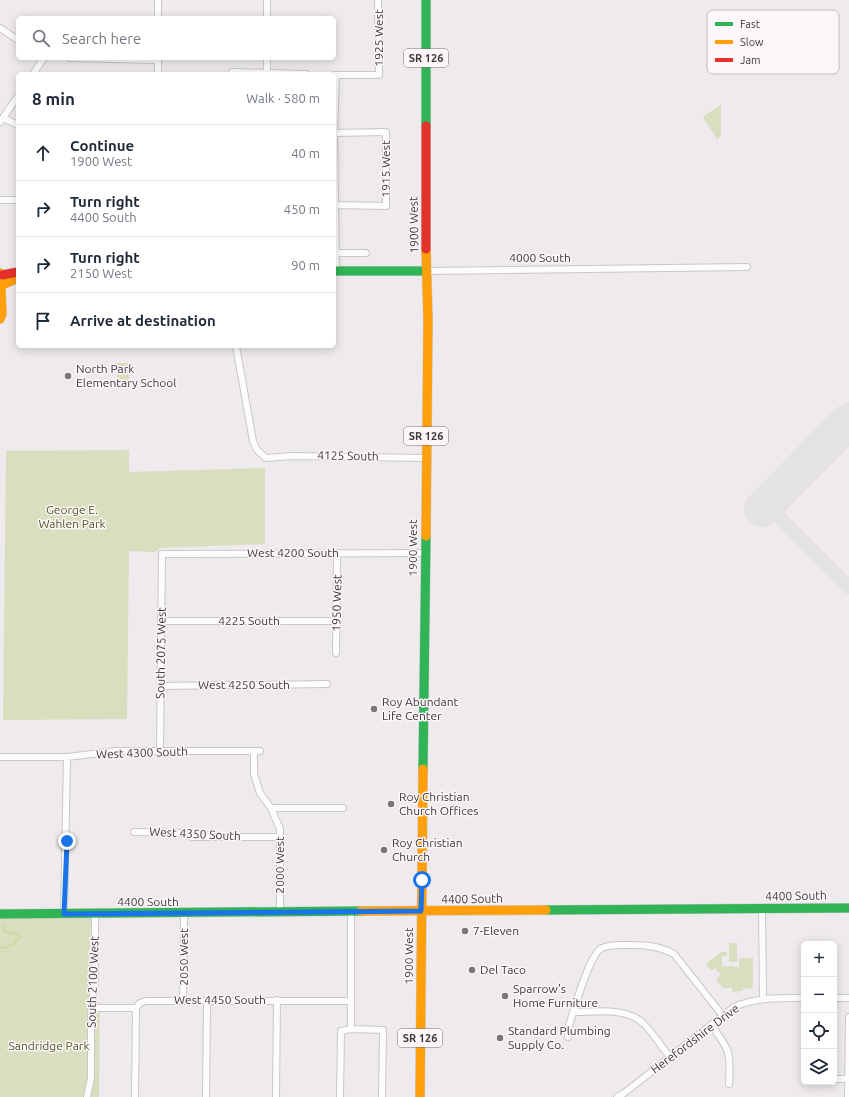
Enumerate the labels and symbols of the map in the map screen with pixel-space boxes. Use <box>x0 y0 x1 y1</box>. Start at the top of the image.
street label: 1925 West <box>372 9 385 67</box>
legend <box>707 10 839 74</box>
text: Fast <box>740 18 761 30</box>
text: Slow <box>740 36 764 48</box>
road number: SR 126 <box>404 49 448 67</box>
text: Jam <box>740 54 761 66</box>
street label: 1915 West <box>379 140 392 198</box>
street label: 1900 West <box>406 196 420 254</box>
street label: 4000 South <box>509 251 571 264</box>
place label: North Park Elementary School <box>76 362 176 389</box>
marker: North Park Elementary School <box>63 371 73 381</box>
road number: SR 126 <box>404 427 448 445</box>
street label: 4125 South <box>317 448 379 463</box>
park label: George E. Wahlen Park <box>38 503 106 530</box>
street label: 1900 West <box>406 519 419 577</box>
street label: West 4200 South <box>247 546 339 559</box>
street label: 1950 West <box>330 574 344 632</box>
street label: South 2075 West <box>153 607 168 699</box>
street label: 4225 South <box>218 614 280 627</box>
street label: West 4250 South <box>198 678 290 691</box>
place label: Roy Abundant Life Center <box>382 695 459 722</box>
marker: Roy Abundant Life Center <box>369 704 379 714</box>
street label: West 4300 South <box>96 744 188 761</box>
place label: Roy Christian Church Offices <box>399 790 479 817</box>
marker: Roy Christian Church Offices <box>386 799 396 809</box>
street label: West 4350 South <box>149 825 241 842</box>
route end <box>58 832 76 850</box>
street label: 2000 West <box>273 836 286 894</box>
place label: Roy Christian Church <box>392 836 463 863</box>
marker: Roy Christian Church <box>379 845 389 855</box>
route start <box>413 871 431 889</box>
street label: 4400 South <box>765 888 827 903</box>
street label: 4400 South <box>441 891 503 906</box>
street label: 4400 South <box>117 895 179 908</box>
place label: 7-Eleven <box>473 924 519 937</box>
marker: 7-Eleven <box>460 926 470 936</box>
street label: 1900 West <box>402 927 415 985</box>
street label: 2050 West <box>177 928 190 986</box>
street label: South 2100 West <box>84 936 101 1028</box>
place label: Del Taco <box>480 963 526 976</box>
marker: Del Taco <box>467 965 477 975</box>
place label: Sparrow's Home Furniture <box>513 982 598 1009</box>
marker: Sparrow's Home Furniture <box>500 991 510 1001</box>
street label: West 4450 South <box>174 993 266 1006</box>
street label: Herefordshire Drive <box>648 1001 741 1076</box>
place label: Standard Plumbing Supply Co. <box>508 1024 611 1051</box>
road number: SR 126 <box>398 1029 442 1047</box>
marker: Standard Plumbing Supply Co. <box>495 1033 505 1043</box>
park label: Sandridge Park <box>9 1039 89 1052</box>

